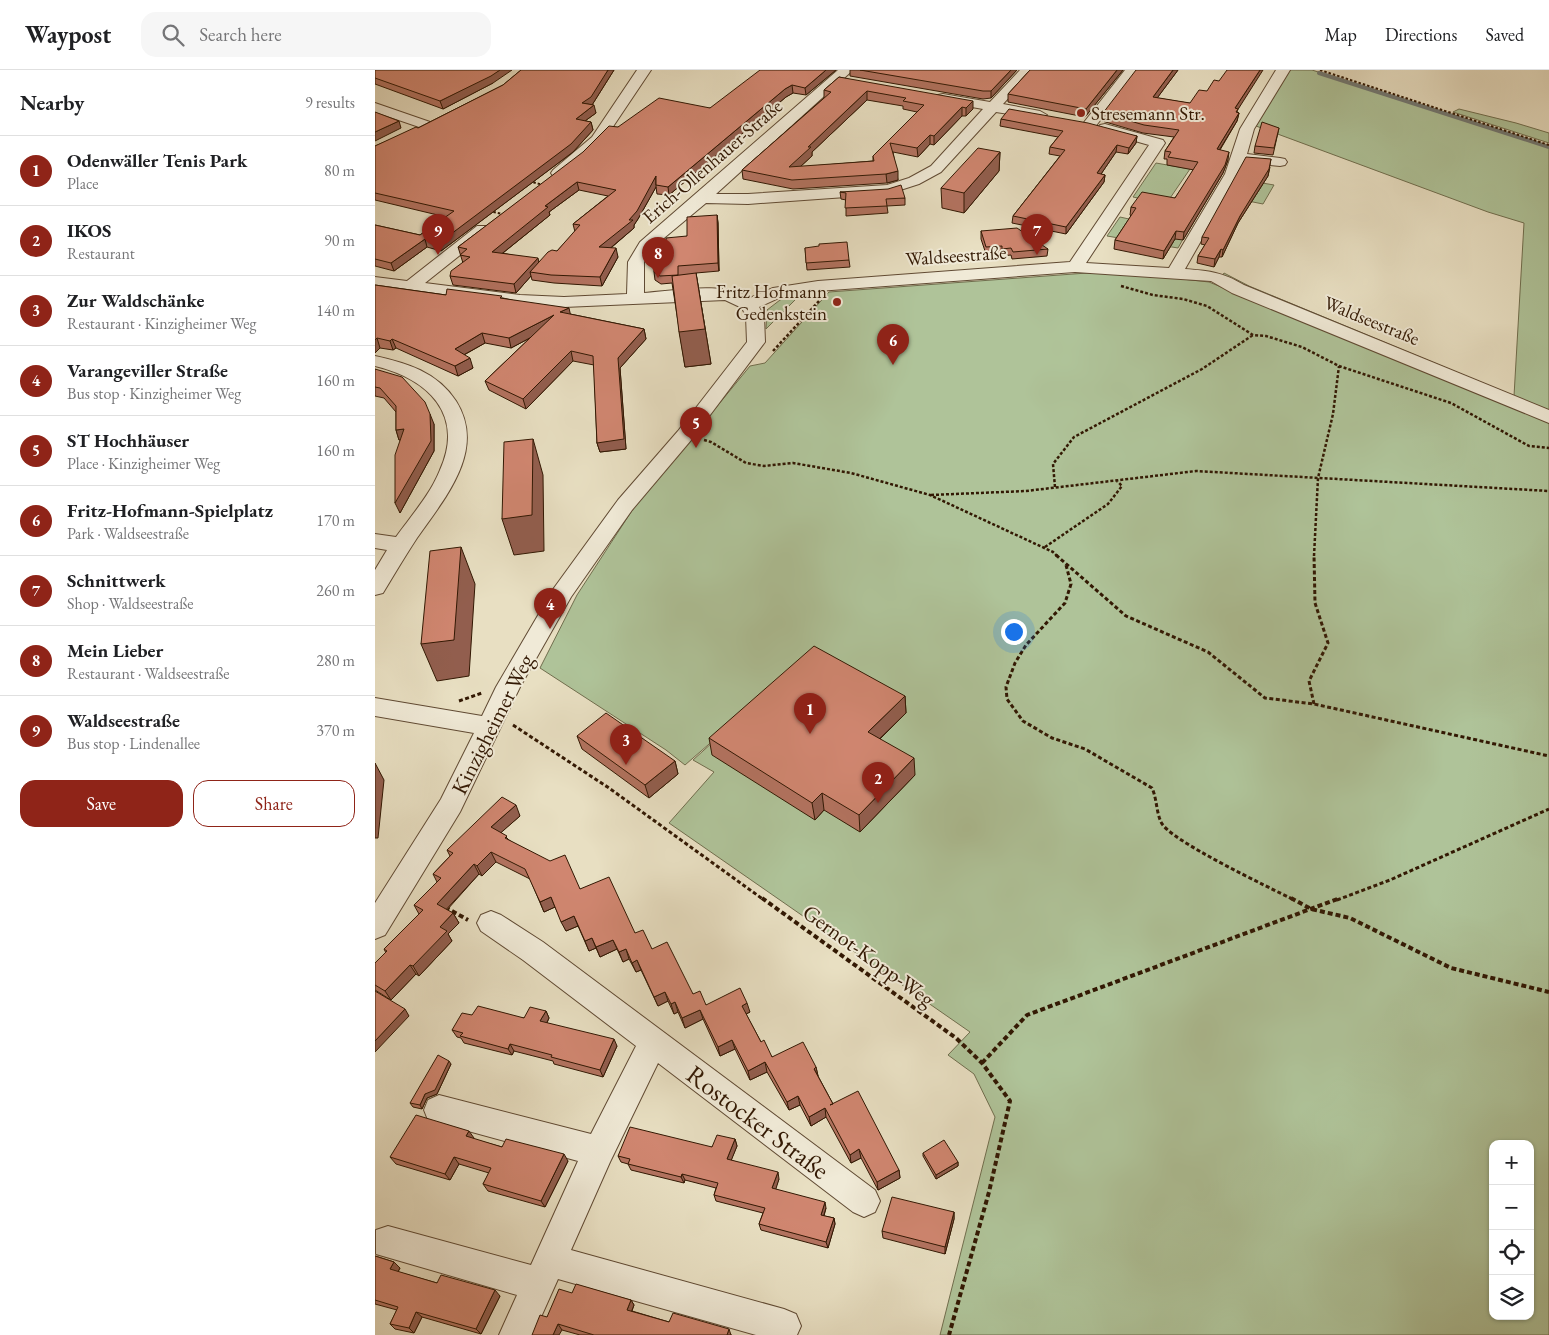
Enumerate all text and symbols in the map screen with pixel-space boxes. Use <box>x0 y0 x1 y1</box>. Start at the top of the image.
search box <box>141 12 491 57</box>
text: Waypost <box>25 19 111 50</box>
icon: search <box>159 21 187 49</box>
text: Search here <box>199 22 282 47</box>
text: Map <box>1325 23 1357 46</box>
text: Directions <box>1385 23 1457 46</box>
text: Saved <box>1485 23 1524 46</box>
text: Nearby <box>20 89 84 116</box>
text: 9 results <box>305 92 355 113</box>
street label: Erich-Ollenhauer-Straße <box>637 94 788 229</box>
place label: Stresemann Str. <box>1091 101 1205 126</box>
marker: Stresemann Str. <box>1075 107 1087 119</box>
text: Odenwäller Tenis Park <box>67 148 247 173</box>
text: 1 <box>32 160 40 181</box>
text: 80 m <box>324 160 355 181</box>
text: Place <box>67 173 99 194</box>
pin: 9 <box>422 214 454 255</box>
pin: 7 <box>1021 214 1053 255</box>
text: IKOS <box>67 218 111 243</box>
text: 2 <box>32 230 40 251</box>
text: 90 m <box>324 230 355 251</box>
pin: 8 <box>642 237 674 278</box>
street label: Waldseestraße <box>905 240 1007 271</box>
text: Restaurant <box>67 243 135 264</box>
place label: Fritz Hofmann Gedenkstein <box>716 279 827 326</box>
text: Zur Waldschänke <box>67 288 205 313</box>
street label: Waldseestraße <box>1320 290 1423 351</box>
marker: Fritz Hofmann Gedenkstein <box>831 296 843 308</box>
text: 3 <box>32 300 40 321</box>
text: 140 m <box>316 300 355 321</box>
text: Restaurant · Kinzigheimer Weg <box>67 313 257 334</box>
pin: 6 <box>877 324 909 365</box>
text: Varangeviller Straße <box>67 358 228 383</box>
text: 4 <box>32 370 40 391</box>
text: 160 m <box>316 370 355 391</box>
text: Bus stop · Kinzigheimer Weg <box>67 383 241 404</box>
pin: 5 <box>680 407 712 448</box>
text: ST Hochhäuser <box>67 428 189 453</box>
text: 5 <box>32 440 40 461</box>
text: 160 m <box>316 440 355 461</box>
text: Place · Kinzigheimer Weg <box>67 453 220 474</box>
text: Fritz-Hofmann-Spielplatz <box>67 498 273 523</box>
text: 6 <box>32 510 40 531</box>
text: 170 m <box>316 510 355 531</box>
text: Park · Waldseestraße <box>67 523 189 544</box>
text: Schnittwerk <box>67 568 166 593</box>
text: 7 <box>32 580 40 601</box>
text: 260 m <box>316 580 355 601</box>
pin: 4 <box>534 588 566 629</box>
text: Shop · Waldseestraße <box>67 593 194 614</box>
your location <box>1001 619 1027 645</box>
text: Mein Lieber <box>67 638 163 663</box>
street label: Kinzigheimer Weg <box>445 649 541 799</box>
text: 8 <box>32 650 40 671</box>
text: 280 m <box>316 650 355 671</box>
text: Restaurant · Waldseestraße <box>67 663 230 684</box>
pin: 1 <box>794 693 826 734</box>
text: Waldseestraße <box>67 708 180 733</box>
text: 9 <box>32 720 40 741</box>
text: 370 m <box>316 720 355 741</box>
pin: 3 <box>610 724 642 765</box>
text: Bus stop · Lindenallee <box>67 733 200 754</box>
pin: 2 <box>862 762 894 803</box>
button: Save <box>20 780 183 827</box>
button: Share <box>193 780 355 827</box>
street label: Gernot-Kopp-Weg <box>797 898 941 1013</box>
street label: Rostocker Straße <box>680 1057 836 1187</box>
map controls <box>1489 1140 1534 1320</box>
button: + <box>1489 1140 1534 1185</box>
button: − <box>1489 1185 1534 1230</box>
button: locate <box>1489 1230 1534 1275</box>
button: layers <box>1489 1275 1534 1320</box>

